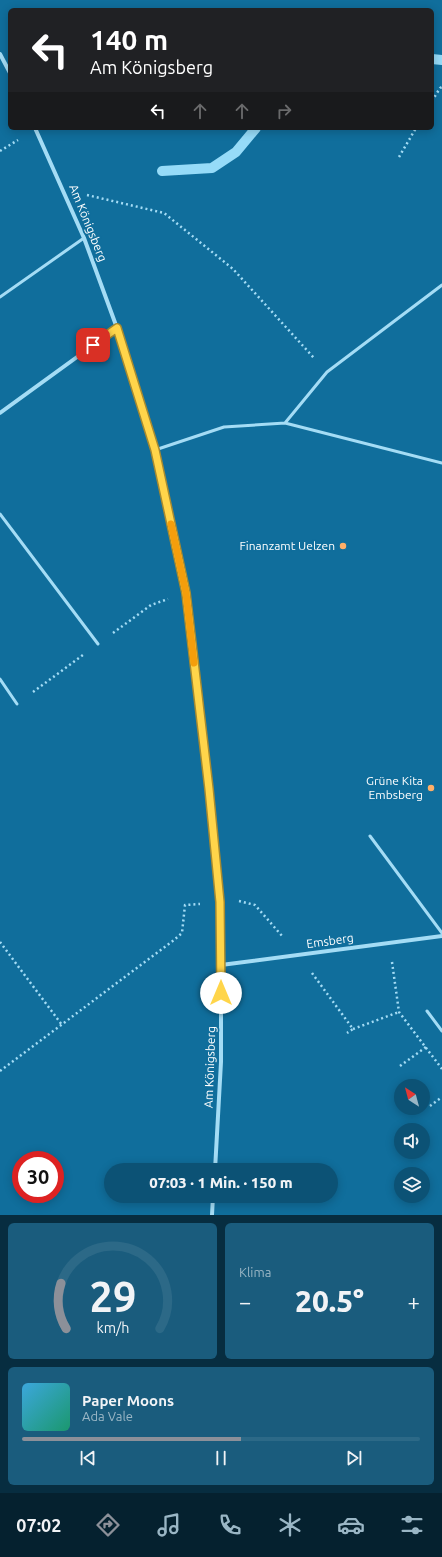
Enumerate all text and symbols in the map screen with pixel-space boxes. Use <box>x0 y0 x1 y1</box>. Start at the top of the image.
icon: left <box>24 24 76 76</box>
text: 140 m <box>90 24 168 55</box>
text: Am Königsberg <box>90 57 213 77</box>
icon: left <box>147 100 169 122</box>
icon: ahead <box>189 100 211 122</box>
icon: ahead <box>231 100 253 122</box>
icon: right <box>273 100 295 122</box>
street label: Am Königsberg <box>67 182 110 263</box>
pin <box>76 328 110 362</box>
icon: arrive <box>82 334 104 356</box>
place label: Finanzamt Uelzen <box>240 539 335 552</box>
marker: Finanzamt Uelzen <box>338 541 348 551</box>
place label: Grüne Kita Embsberg <box>366 774 423 801</box>
marker: Grüne Kita Embsberg <box>426 783 436 793</box>
street label: Emsberg <box>306 931 354 950</box>
position arrow <box>200 972 242 1014</box>
street label: Am Königsberg <box>202 1026 217 1108</box>
north arrow <box>394 1079 430 1115</box>
map controls <box>394 1079 430 1203</box>
button: sound <box>394 1123 430 1159</box>
speed limit sign: 30 <box>12 1151 64 1203</box>
button: layers <box>394 1167 430 1203</box>
text: 07:03 · 1 Min. · 150 m <box>149 1174 293 1191</box>
text: Klima <box>239 1265 271 1279</box>
text: 29 <box>89 1273 136 1320</box>
text: 20.5° <box>295 1284 364 1318</box>
text: − <box>239 1289 251 1314</box>
text: + <box>408 1289 420 1314</box>
text: km/h <box>96 1320 129 1336</box>
text: Paper Moons <box>82 1392 174 1409</box>
text: Ada Vale <box>82 1409 133 1423</box>
icon: previous <box>77 1447 99 1469</box>
icon: pause <box>210 1447 232 1469</box>
icon: next <box>343 1447 365 1469</box>
icon: directions <box>94 1511 122 1539</box>
icon: music <box>155 1511 183 1539</box>
icon: phone <box>216 1511 244 1539</box>
icon: climate <box>276 1511 304 1539</box>
icon: car <box>337 1511 365 1539</box>
icon: filters <box>398 1511 426 1539</box>
text: 07:02 <box>16 1515 61 1535</box>

